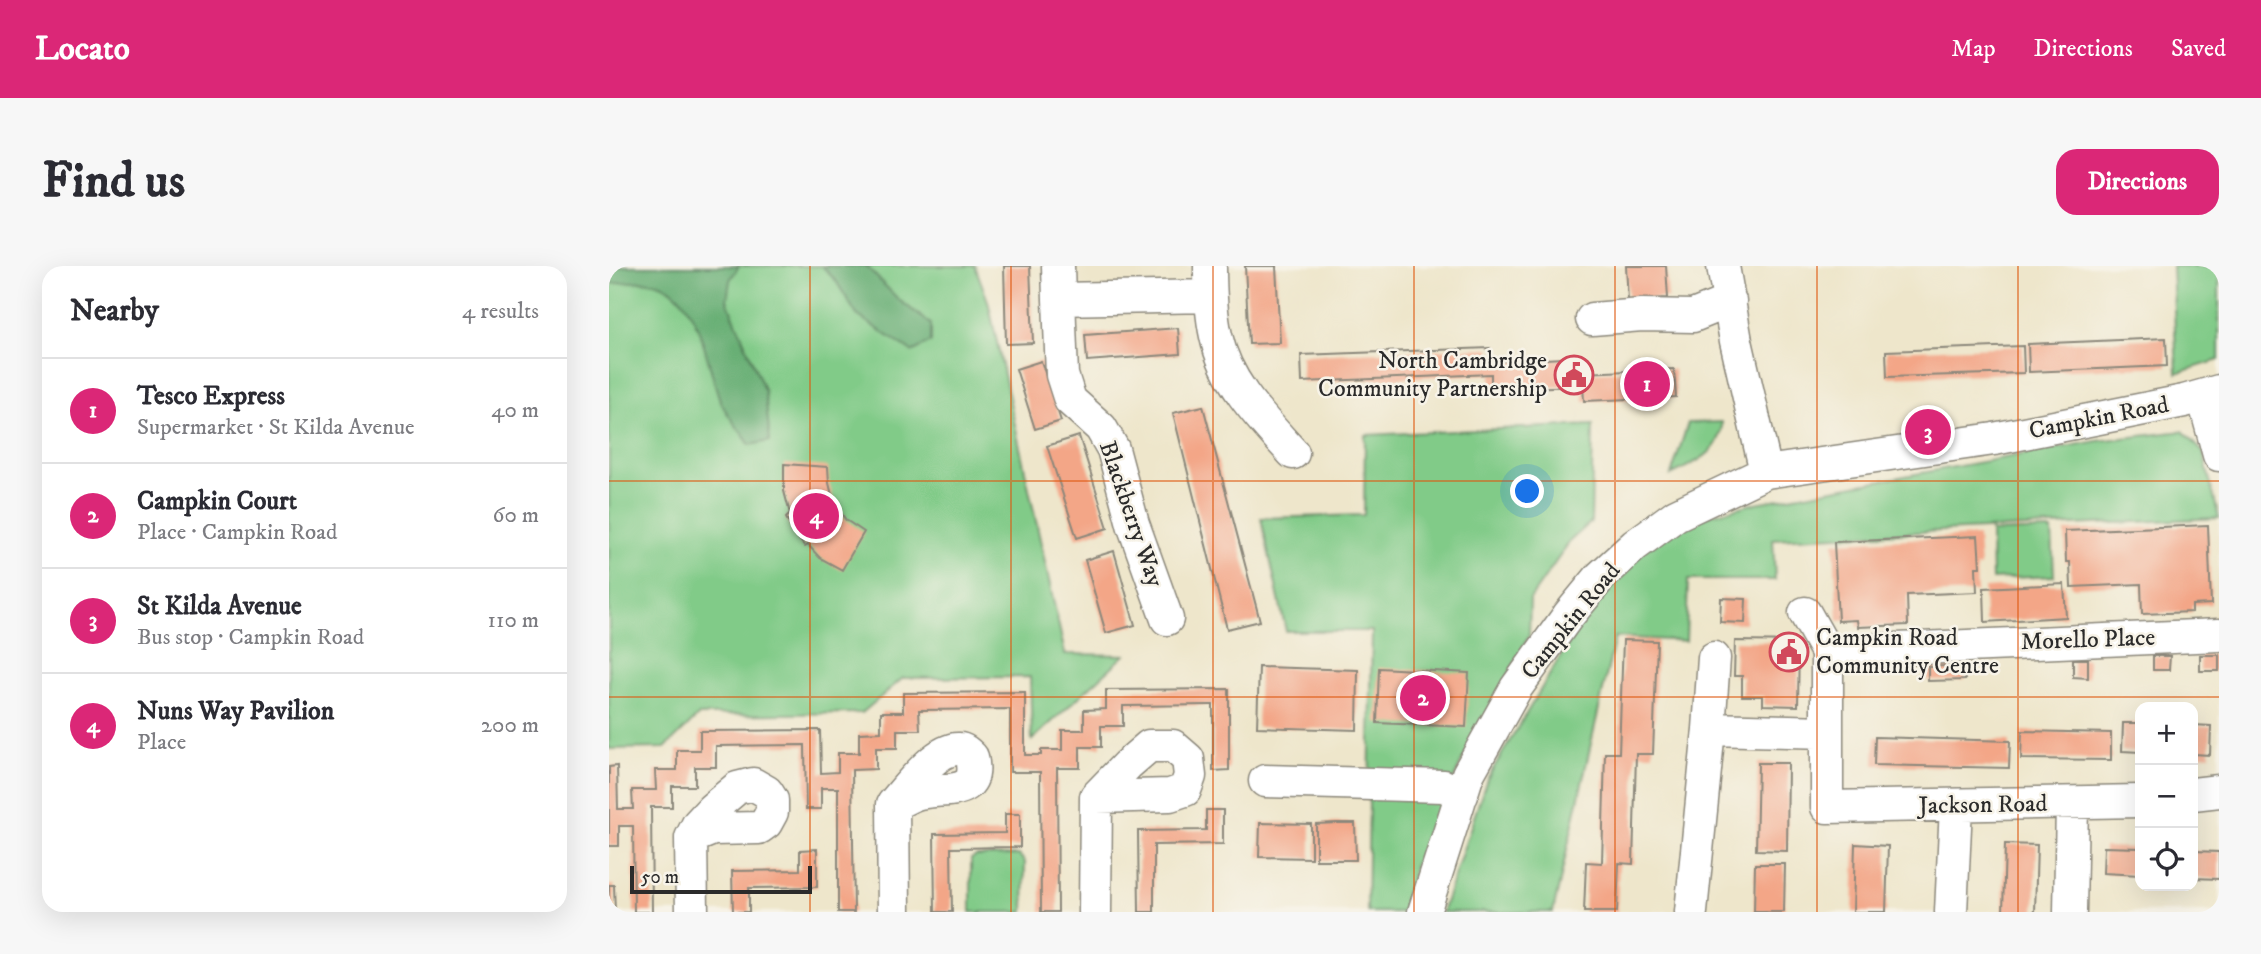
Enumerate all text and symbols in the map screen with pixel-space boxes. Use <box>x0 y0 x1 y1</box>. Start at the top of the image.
text: Locato <box>35 29 130 70</box>
text: Map <box>1951 34 1996 64</box>
text: Directions <box>2034 34 2133 64</box>
text: Saved <box>2171 34 2226 64</box>
button: Directions <box>2056 149 2219 215</box>
text: Find us <box>42 151 185 213</box>
text: Nearby <box>70 293 159 330</box>
text: 4 results <box>462 297 539 326</box>
place label: North Cambridge Community Partnership <box>1318 346 1547 404</box>
public building icon: North Cambridge Community Partnership <box>1553 354 1595 396</box>
pin: 1 <box>1624 358 1670 410</box>
text: Tesco Express <box>137 380 285 413</box>
street label: Campkin Road <box>2027 390 2171 446</box>
text: 1 <box>89 396 97 425</box>
text: 40 m <box>491 396 539 425</box>
pin: 3 <box>1905 406 1951 458</box>
text: Supermarket · St Kilda Avenue <box>137 413 415 442</box>
street label: Blackberry Way <box>1092 437 1170 591</box>
your location <box>1510 474 1544 508</box>
text: Campkin Court <box>137 485 297 518</box>
pin: 4 <box>793 490 839 542</box>
text: 2 <box>87 501 99 530</box>
text: 60 m <box>492 501 539 530</box>
text: Place · Campkin Road <box>137 518 337 547</box>
street label: Campkin Road <box>1515 557 1627 685</box>
text: St Kilda Avenue <box>137 590 302 623</box>
text: 3 <box>89 606 97 635</box>
text: 110 m <box>488 606 539 635</box>
text: Bus stop · Campkin Road <box>137 623 364 652</box>
place label: Campkin Road Community Centre <box>1816 623 1999 681</box>
street label: Morello Place <box>2020 623 2156 657</box>
public building icon: Campkin Road Community Centre <box>1768 631 1810 673</box>
pin: 2 <box>1400 672 1446 724</box>
text: Nuns Way Pavilion <box>137 695 334 728</box>
map controls <box>2135 702 2198 891</box>
button: + <box>2135 702 2198 765</box>
text: 4 <box>86 711 100 740</box>
text: 200 m <box>481 711 539 740</box>
text: Place <box>137 728 186 757</box>
button: − <box>2135 765 2198 828</box>
street label: Jackson Road <box>1916 789 2048 821</box>
button: locate <box>2135 828 2198 891</box>
scale bar <box>630 863 812 895</box>
text: 50 m <box>641 866 679 889</box>

